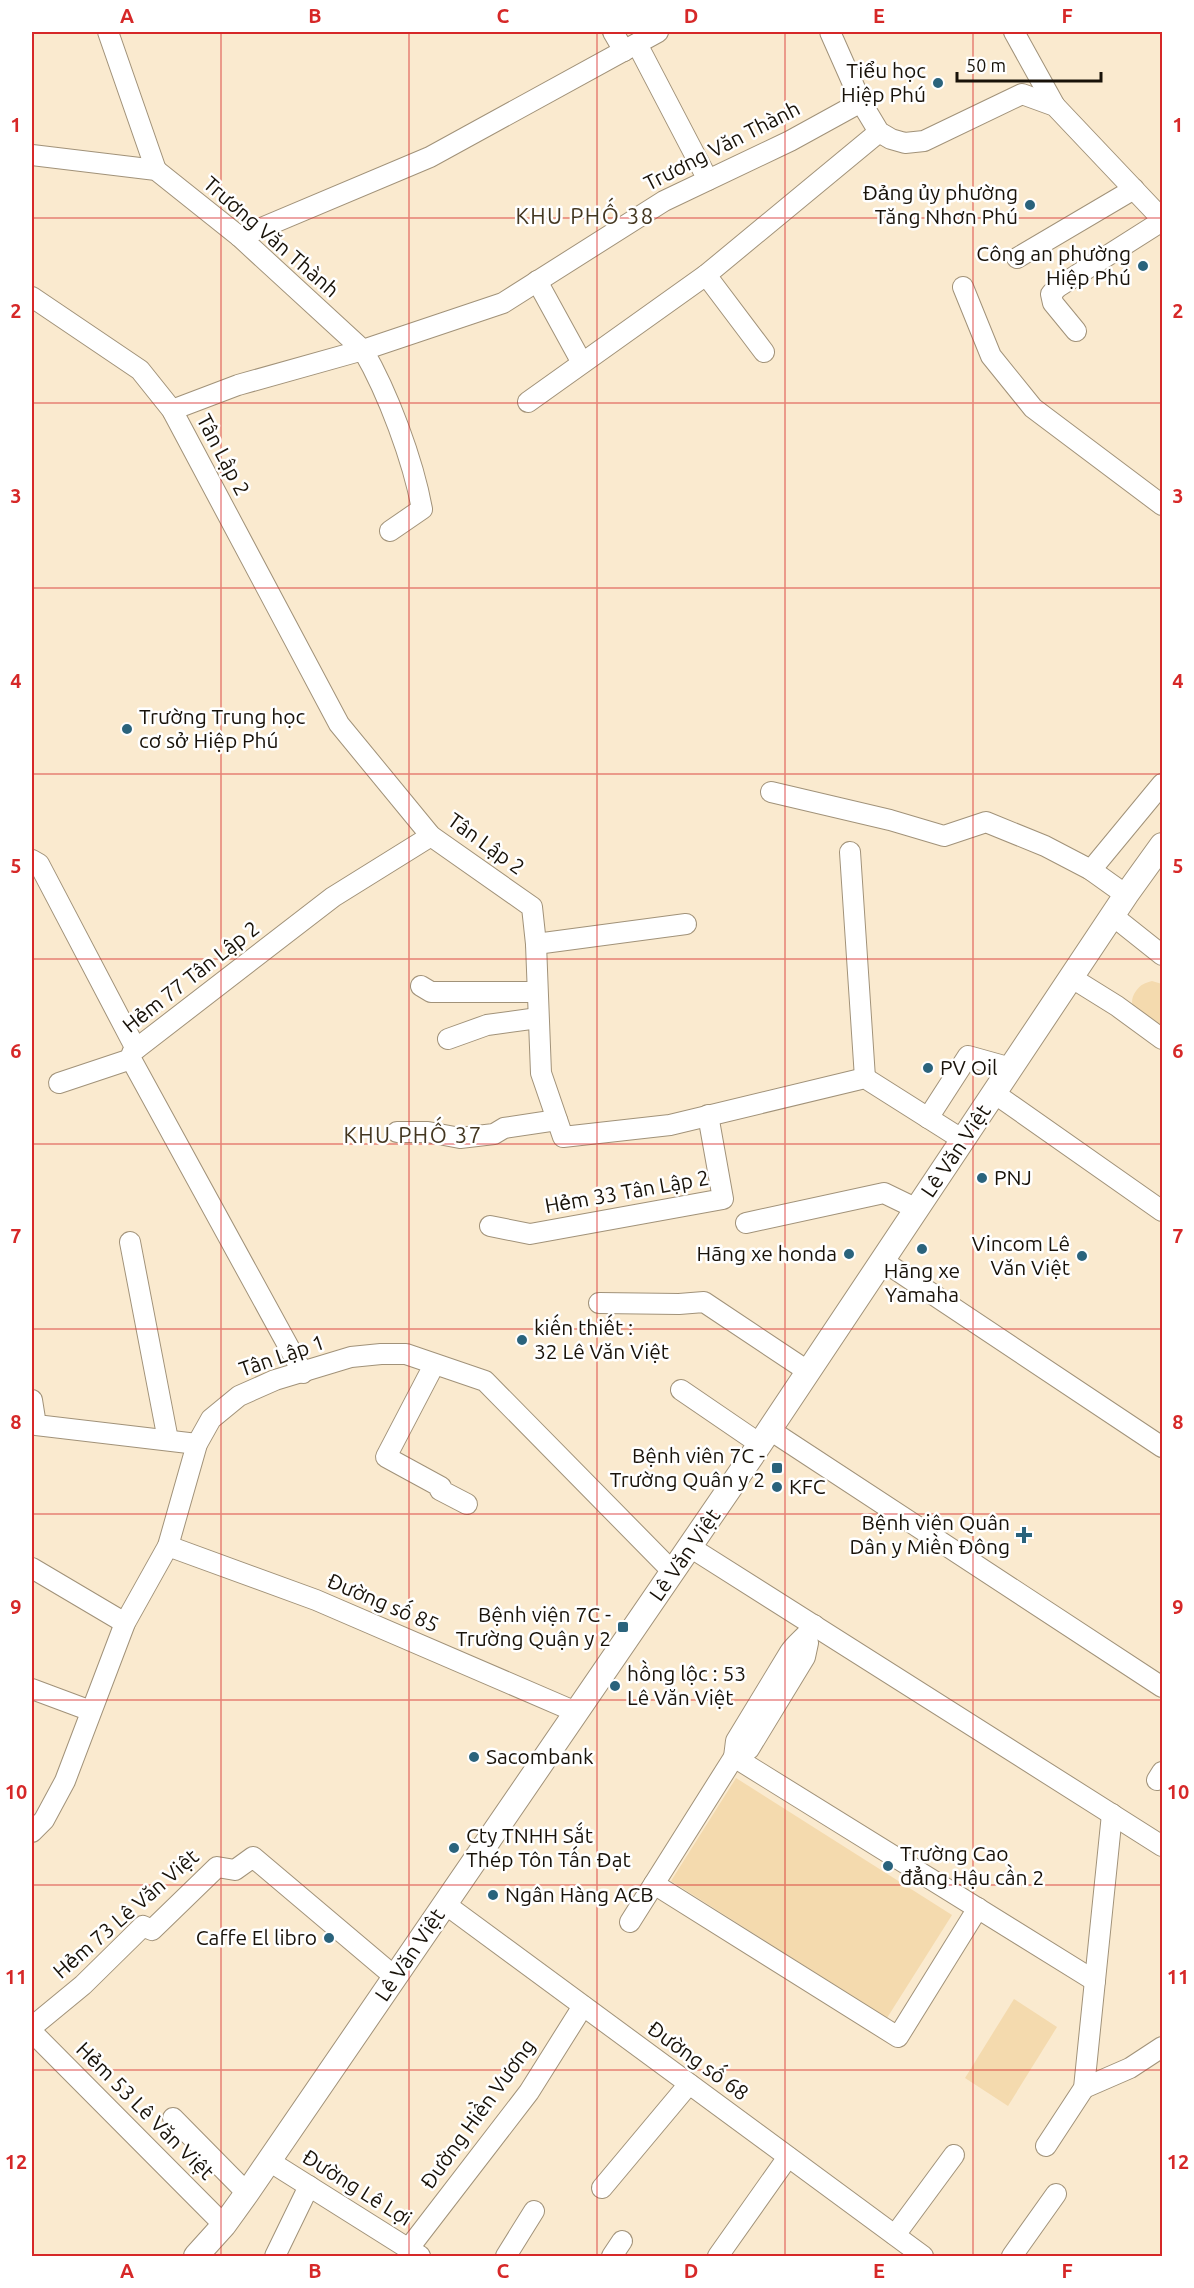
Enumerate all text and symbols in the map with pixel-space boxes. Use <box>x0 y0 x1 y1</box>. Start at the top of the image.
text: A <box>120 4 134 27</box>
text: B <box>308 4 322 27</box>
text: C <box>497 4 510 27</box>
text: D <box>684 4 698 27</box>
text: E <box>873 4 885 27</box>
text: F <box>1061 4 1073 27</box>
scale bar <box>957 45 1101 83</box>
text: 50 m <box>966 55 1006 75</box>
place label: Tiểu học Hiệp Phú <box>841 58 926 106</box>
marker: Tiểu học Hiệp Phú <box>931 76 945 90</box>
street label: Trương Văn Thành <box>640 95 803 195</box>
text: 1 <box>10 113 22 136</box>
text: 1 <box>1172 113 1184 136</box>
street label: Trương Văn Thành <box>199 171 344 302</box>
place label: Đảng ủy phường Tăng Nhơn Phú <box>863 180 1018 228</box>
district label: KHU PHỐ 38 <box>515 197 655 228</box>
marker: Đảng ủy phường Tăng Nhơn Phú <box>1023 198 1037 212</box>
place label: Công an phường Hiệp Phú <box>976 241 1131 289</box>
marker: Công an phường Hiệp Phú <box>1136 259 1150 273</box>
text: 2 <box>10 299 22 322</box>
text: 2 <box>1172 299 1184 322</box>
street label: Tân Lập 2 <box>192 410 255 499</box>
text: 3 <box>10 484 22 507</box>
text: 3 <box>1172 484 1184 507</box>
text: 4 <box>10 669 22 692</box>
text: 4 <box>1172 669 1184 692</box>
place label: Trường Trung học cơ sở Hiệp Phú <box>139 704 306 752</box>
marker: Trường Trung học cơ sở Hiệp Phú <box>120 722 134 736</box>
street label: Tân Lập 2 <box>444 807 530 879</box>
text: 5 <box>10 854 22 877</box>
text: 5 <box>1172 854 1184 877</box>
street label: Hẻm 77 Tân Lập 2 <box>117 915 263 1037</box>
text: 6 <box>10 1039 22 1062</box>
text: 6 <box>1172 1039 1184 1062</box>
place label: PV Oil <box>940 1055 998 1079</box>
marker: PV Oil <box>921 1061 935 1075</box>
street label: Lê Văn Việt <box>915 1100 995 1201</box>
district label: KHU PHỐ 37 <box>343 1116 483 1147</box>
street label: Hẻm 33 Tân Lập 2 <box>543 1165 711 1217</box>
place label: PNJ <box>994 1165 1032 1189</box>
marker: PNJ <box>975 1171 989 1185</box>
text: 7 <box>10 1224 22 1247</box>
text: 7 <box>1172 1224 1184 1247</box>
place label: Vincom Lê Văn Việt <box>972 1231 1070 1279</box>
place label: Hãng xe honda <box>697 1241 837 1265</box>
marker: Hãng xe Yamaha <box>915 1242 929 1256</box>
marker: Hãng xe honda <box>842 1247 856 1261</box>
marker: Vincom Lê Văn Việt <box>1075 1249 1089 1263</box>
place label: Hãng xe Yamaha <box>884 1258 960 1306</box>
place label: kiến thiết : 32 Lê Văn Việt <box>534 1313 669 1363</box>
street label: Tân Lập 1 <box>236 1329 328 1381</box>
marker: kiến thiết : 32 Lê Văn Việt <box>515 1333 529 1347</box>
text: 8 <box>10 1410 22 1433</box>
text: 8 <box>1172 1410 1184 1433</box>
place label: Bệnh viên 7C - Trường Quân y 2 <box>610 1443 765 1491</box>
marker: Bệnh viên 7C - Trường Quân y 2 <box>770 1461 784 1475</box>
place label: KFC <box>789 1474 826 1498</box>
marker: KFC <box>770 1480 784 1494</box>
street label: Lê Văn Việt <box>644 1504 725 1605</box>
place label: Bệnh viện Quân Dân y Miền Đông <box>849 1510 1010 1558</box>
marker: Bệnh viện Quân Dân y Miền Đông <box>1015 1526 1033 1544</box>
street label: Đường số 85 <box>324 1566 444 1636</box>
text: 9 <box>10 1595 22 1618</box>
text: 9 <box>1172 1595 1184 1618</box>
place label: Bệnh viện 7C - Trường Quận y 2 <box>456 1602 611 1650</box>
marker: Bệnh viện 7C - Trường Quận y 2 <box>616 1620 630 1634</box>
place label: hồng lộc : 53 Lê Văn Việt <box>627 1659 746 1709</box>
marker: hồng lộc : 53 Lê Văn Việt <box>608 1679 622 1693</box>
place label: Sacombank <box>486 1744 594 1768</box>
marker: Sacombank <box>467 1750 481 1764</box>
text: 10 <box>5 1780 27 1803</box>
text: 10 <box>1167 1780 1189 1803</box>
place label: Cty TNHH Sắt Thép Tôn Tấn Đạt <box>466 1821 631 1871</box>
marker: Cty TNHH Sắt Thép Tôn Tấn Đạt <box>447 1841 461 1855</box>
place label: Trường Cao đẳng Hậu cần 2 <box>900 1841 1044 1889</box>
street label: Hẻm 73 Lê Văn Việt <box>48 1844 203 1983</box>
marker: Trường Cao đẳng Hậu cần 2 <box>881 1859 895 1873</box>
place label: Ngân Hàng ACB <box>505 1882 654 1906</box>
marker: Ngân Hàng ACB <box>486 1888 500 1902</box>
street label: Lê Văn Việt <box>369 1904 449 2005</box>
place label: Caffe El libro <box>196 1925 317 1949</box>
marker: Caffe El libro <box>322 1931 336 1945</box>
text: 11 <box>5 1965 27 1988</box>
text: 11 <box>1167 1965 1189 1988</box>
street label: Đường số 68 <box>644 2014 755 2105</box>
street label: Đường Hiền Vương <box>413 2033 539 2193</box>
street label: Hẻm 53 Lê Văn Việt <box>72 2037 219 2184</box>
street label: Đường Lê Lợi <box>299 2144 416 2230</box>
text: 12 <box>5 2150 27 2173</box>
text: 12 <box>1167 2150 1189 2173</box>
text: A <box>120 2259 134 2282</box>
text: B <box>308 2259 322 2282</box>
text: C <box>497 2259 510 2282</box>
text: D <box>684 2259 698 2282</box>
text: E <box>873 2259 885 2282</box>
text: F <box>1061 2259 1073 2282</box>

